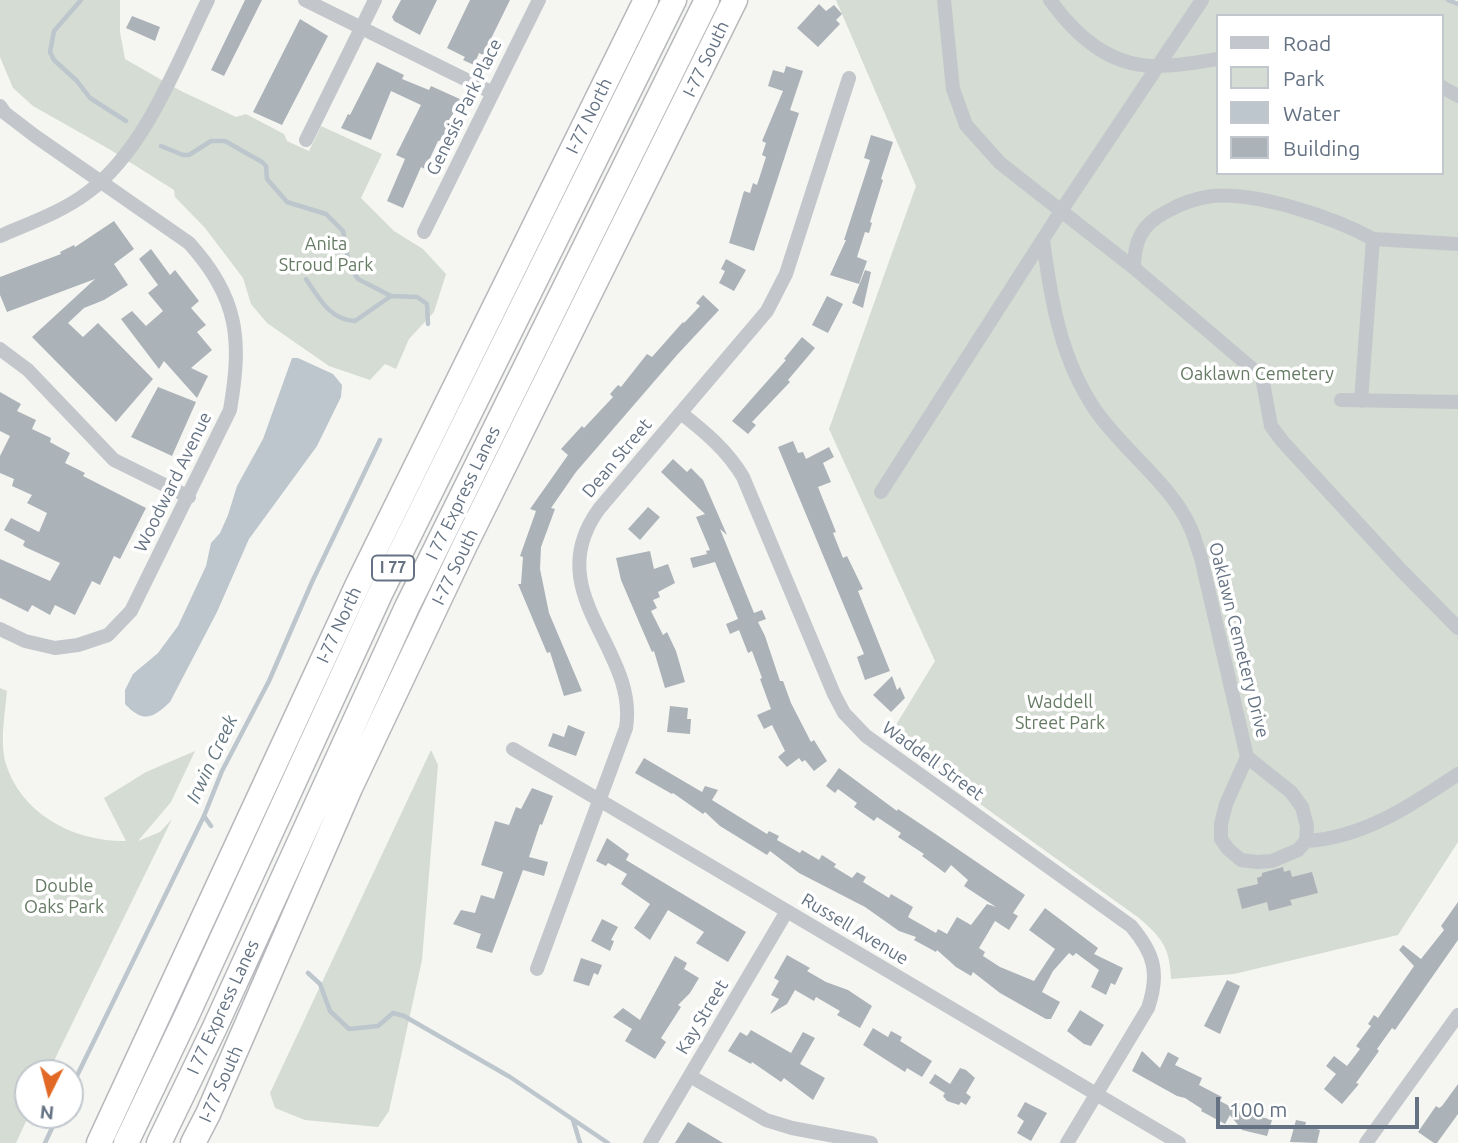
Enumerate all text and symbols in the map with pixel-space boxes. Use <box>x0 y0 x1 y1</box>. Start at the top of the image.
legend <box>1216 14 1444 175</box>
street label: I-77 South <box>678 17 734 101</box>
text: Road <box>1283 31 1331 55</box>
street label: Genesis Park Place <box>422 35 506 179</box>
text: Park <box>1283 66 1325 90</box>
street label: I-77 North <box>561 75 617 157</box>
text: Water <box>1283 101 1341 125</box>
text: Building <box>1283 136 1360 160</box>
park label: Anita Stroud Park <box>279 233 373 276</box>
park label: Oaklawn Cemetery <box>1180 363 1334 385</box>
street label: Woodward Avenue <box>130 408 216 556</box>
street label: Dean Street <box>578 414 656 502</box>
street label: I 77 Express Lanes <box>421 423 505 563</box>
street label: I-77 South <box>427 525 483 609</box>
street label: Oaklawn Cemetery Drive <box>1204 540 1274 740</box>
road number: I 77 <box>372 555 414 580</box>
street label: I-77 North <box>312 583 366 667</box>
park label: Waddell Street Park <box>1015 691 1105 734</box>
water label: Irwin Creek <box>182 711 242 807</box>
street label: Waddell Street <box>878 717 988 805</box>
park label: Double Oaks Park <box>24 875 104 917</box>
street label: Russell Avenue <box>797 889 913 969</box>
street label: I 77 Express Lanes <box>182 936 264 1078</box>
street label: Kay Street <box>671 976 733 1058</box>
street label: I-77 South <box>194 1042 248 1126</box>
north arrow <box>14 1059 84 1129</box>
scale bar <box>1220 1084 1423 1128</box>
text: 100 m <box>1229 1097 1287 1121</box>
text: N <box>39 1101 55 1125</box>

